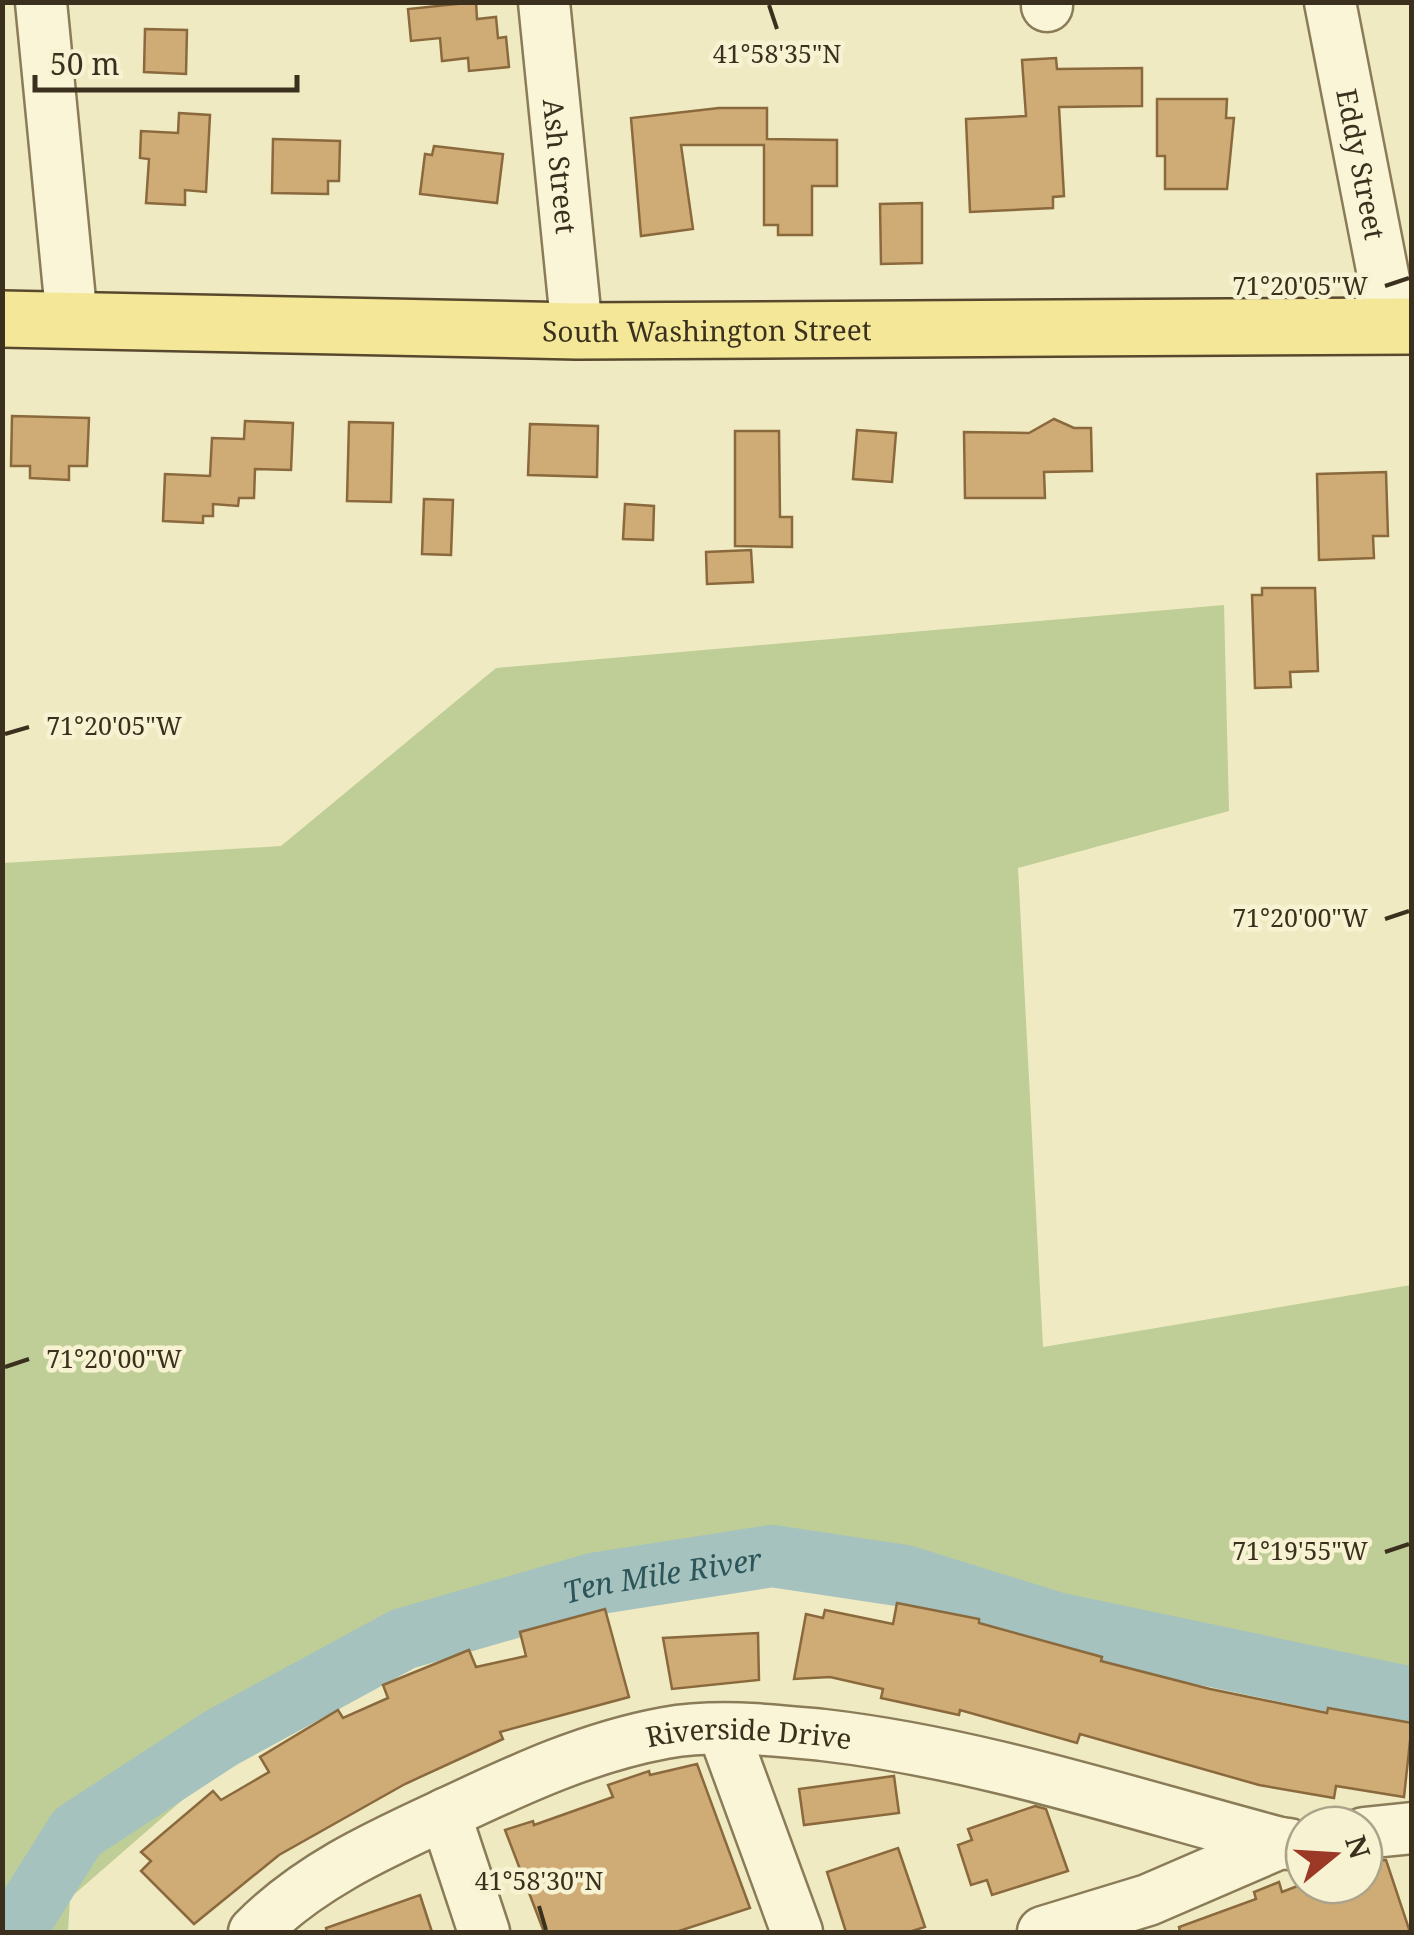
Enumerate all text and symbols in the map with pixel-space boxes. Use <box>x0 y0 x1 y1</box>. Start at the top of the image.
scale bar <box>35 30 298 92</box>
text: 41°58'35"N <box>713 36 841 70</box>
text: 50 m <box>50 43 120 84</box>
street label: Eddy Street <box>1328 85 1395 243</box>
street label: Ash Street <box>535 97 586 236</box>
text: 71°20'05"W <box>1232 268 1368 302</box>
street label: South Washington Street <box>542 310 872 350</box>
text: 71°20'05"W <box>46 708 182 742</box>
text: 71°20'00"W <box>1232 900 1368 934</box>
text: 71°20'00"W <box>46 1341 182 1375</box>
text: 71°19'55"W <box>1232 1533 1368 1567</box>
water label: Ten Mile River <box>558 1537 765 1612</box>
street label: Riverside Drive <box>642 1709 854 1757</box>
north arrow <box>1284 1805 1384 1905</box>
text: N <box>1337 1831 1380 1863</box>
text: 41°58'30"N <box>475 1863 603 1897</box>

